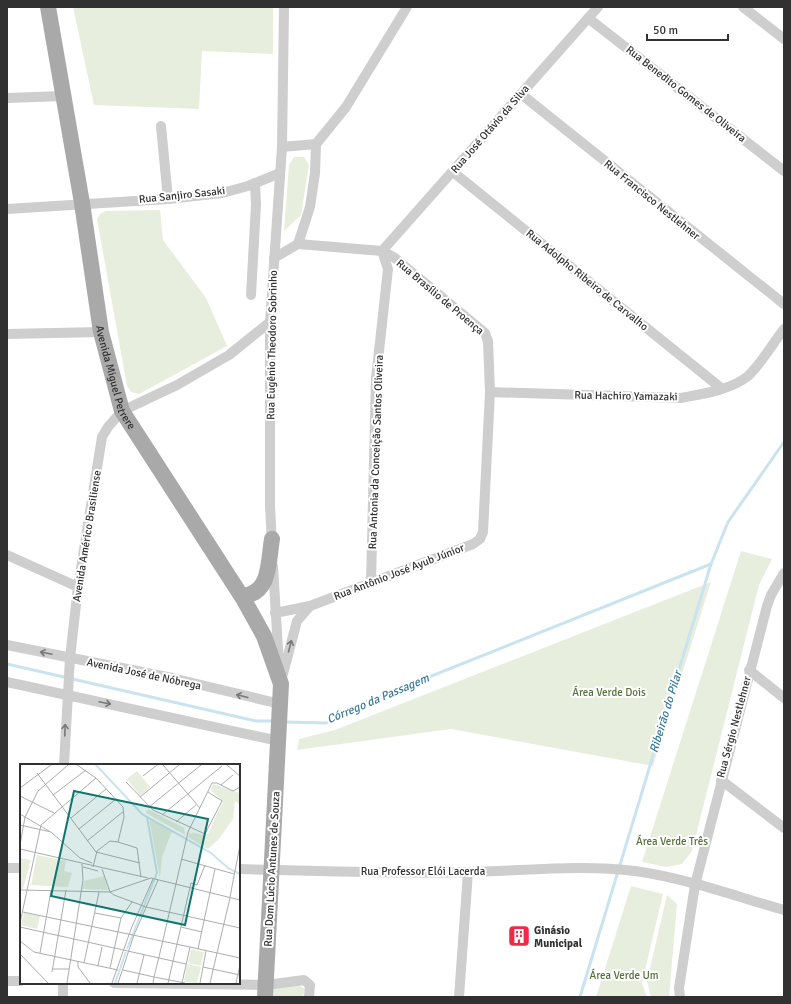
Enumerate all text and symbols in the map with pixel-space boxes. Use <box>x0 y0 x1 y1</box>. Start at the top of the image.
scale bar <box>647 16 728 42</box>
text: 50 m <box>653 23 678 38</box>
street label: Rua Benedito Gomes de Oliveira <box>623 43 749 145</box>
street label: Rua José Otávio da Silva <box>448 82 532 176</box>
street label: Rua Francisco Nestlehner <box>601 157 703 243</box>
street label: Rua Sanjiro Sasaki <box>138 184 226 206</box>
street label: Rua Adolpho Ribeiro de Carvalho <box>523 227 651 333</box>
street label: Rua Brasílio de Proença <box>394 257 487 338</box>
street label: Rua Eugênio Theodoro Sobrinho <box>264 270 280 420</box>
street label: Avenida Miguel Petrere <box>94 324 138 432</box>
street label: Rua Antonia da Conceição Santos Oliveira <box>366 354 386 550</box>
street label: Rua Hachiro Yamazaki <box>574 389 678 403</box>
street label: Avenida Américo Brasiliense <box>70 469 104 603</box>
street label: Rua Antônio José Ayub Júnior <box>332 541 466 603</box>
one-way arrow <box>286 639 294 652</box>
one-way arrow <box>40 649 53 657</box>
street label: Avenida José de Nóbrega <box>86 656 203 693</box>
water label: Ribeirão do Pilar <box>646 668 686 755</box>
water label: Córrego da Passagem <box>325 671 432 727</box>
street label: Rua Sérgio Nestlehner <box>714 675 754 779</box>
park label: Área Verde Dois <box>572 685 646 699</box>
one-way arrow <box>236 691 249 699</box>
one-way arrow <box>98 699 111 707</box>
one-way arrow <box>62 724 69 737</box>
inset map <box>20 764 240 984</box>
street label: Rua Dom Lúcio Antunes de Souza <box>261 790 283 947</box>
park label: Área Verde Três <box>636 834 708 848</box>
street label: Rua Professor Elói Lacerda <box>361 865 486 878</box>
building icon: Ginásio Municipal <box>506 923 532 949</box>
place label: Ginásio Municipal <box>534 924 583 950</box>
park label: Área Verde Um <box>589 968 659 982</box>

